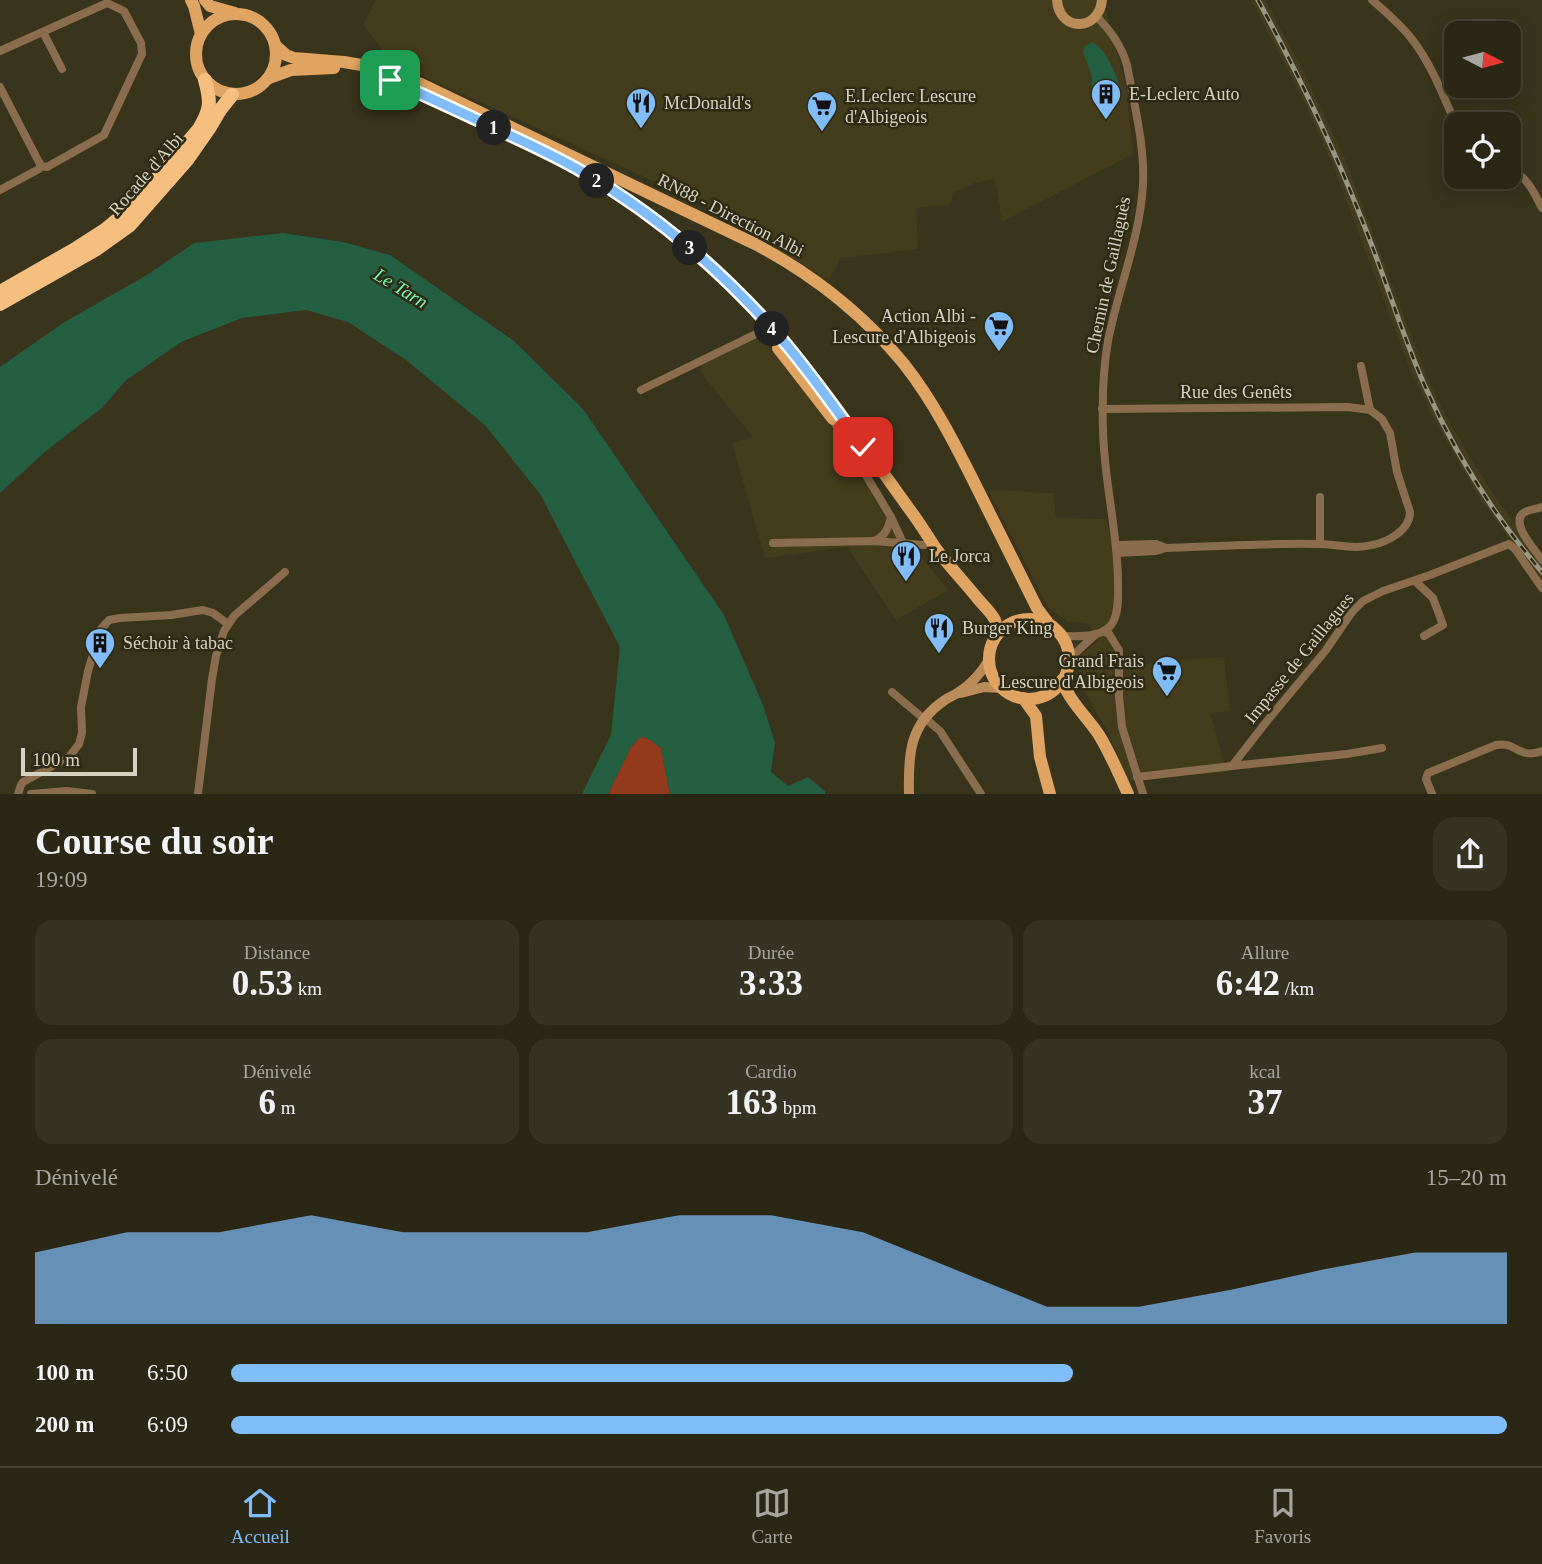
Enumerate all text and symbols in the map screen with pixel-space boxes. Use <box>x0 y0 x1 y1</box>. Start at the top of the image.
north arrow <box>1444 21 1521 98</box>
map controls <box>1444 21 1521 189</box>
pin <box>360 50 420 110</box>
icon: arrive <box>371 61 409 99</box>
building icon: E-Leclerc Auto <box>1089 77 1123 121</box>
place label: E-Leclerc Auto <box>1129 84 1239 104</box>
restaurant icon: McDonald's <box>624 86 658 130</box>
place label: E.Leclerc Lescure d'Albigeois <box>845 86 976 127</box>
supermarket icon: E.Leclerc Lescure d'Albigeois <box>805 89 839 133</box>
place label: McDonald's <box>664 93 751 113</box>
pin: 1 <box>476 110 512 146</box>
button: locate <box>1444 112 1521 189</box>
text: 1 <box>489 117 498 138</box>
street label: Rocade d'Albi <box>105 129 187 219</box>
pin: 2 <box>580 164 614 198</box>
street label: RN88 - Direction Albi <box>655 169 807 261</box>
text: 2 <box>592 170 601 191</box>
street label: Chemin de Gaillaguès <box>1082 195 1134 355</box>
pin: 3 <box>672 230 708 266</box>
text: 3 <box>685 237 694 258</box>
water label: Le Tarn <box>370 263 432 313</box>
place label: Action Albi - Lescure d'Albigeois <box>832 306 976 347</box>
supermarket icon: Action Albi - Lescure d'Albigeois <box>982 309 1016 353</box>
pin: 4 <box>754 312 790 346</box>
text: 4 <box>767 318 776 339</box>
street label: Rue des Genêts <box>1180 382 1292 402</box>
pin <box>833 417 893 477</box>
icon: check <box>844 428 882 466</box>
restaurant icon: Le Jorca <box>889 539 923 583</box>
place label: Le Jorca <box>929 546 990 566</box>
street label: Impasse de Gaillagues <box>1240 589 1358 727</box>
restaurant icon: Burger King <box>922 611 956 655</box>
place label: Burger King <box>962 618 1052 638</box>
building icon: Séchoir à tabac <box>83 626 117 670</box>
place label: Séchoir à tabac <box>123 633 233 653</box>
place label: Grand Frais Lescure d'Albigeois <box>1000 651 1144 692</box>
supermarket icon: Grand Frais Lescure d'Albigeois <box>1150 654 1184 698</box>
scale bar <box>21 745 136 777</box>
text: 100 m <box>32 749 80 770</box>
button: share <box>1433 817 1507 891</box>
text: Course du soir <box>35 820 274 862</box>
text: 19:09 <box>35 867 87 892</box>
text: Distance <box>244 942 310 963</box>
text: Durée <box>748 942 794 963</box>
text: Allure <box>1241 942 1289 963</box>
text: 0.53 <box>232 964 293 1003</box>
text: 3:33 <box>739 964 803 1003</box>
text: 6:42 <box>1216 964 1280 1003</box>
text: km <box>293 978 322 999</box>
text: /km <box>1280 978 1314 999</box>
text: Dénivelé <box>243 1061 311 1082</box>
text: Cardio <box>745 1061 797 1082</box>
text: kcal <box>1249 1061 1281 1082</box>
text: 6 <box>258 1083 276 1122</box>
text: 163 <box>725 1083 778 1122</box>
text: 37 <box>1248 1083 1283 1122</box>
text: m <box>276 1097 296 1118</box>
text: bpm <box>778 1097 817 1118</box>
text: Dénivelé <box>35 1165 118 1190</box>
text: 15–20 m <box>1426 1165 1507 1190</box>
text: 100 m <box>35 1360 94 1385</box>
text: 6:50 <box>147 1360 188 1385</box>
text: 200 m <box>35 1412 94 1437</box>
text: 6:09 <box>147 1412 188 1437</box>
tab: Accueil <box>231 1484 290 1548</box>
tab: Carte <box>751 1484 793 1548</box>
tab: Favoris <box>1254 1484 1311 1548</box>

